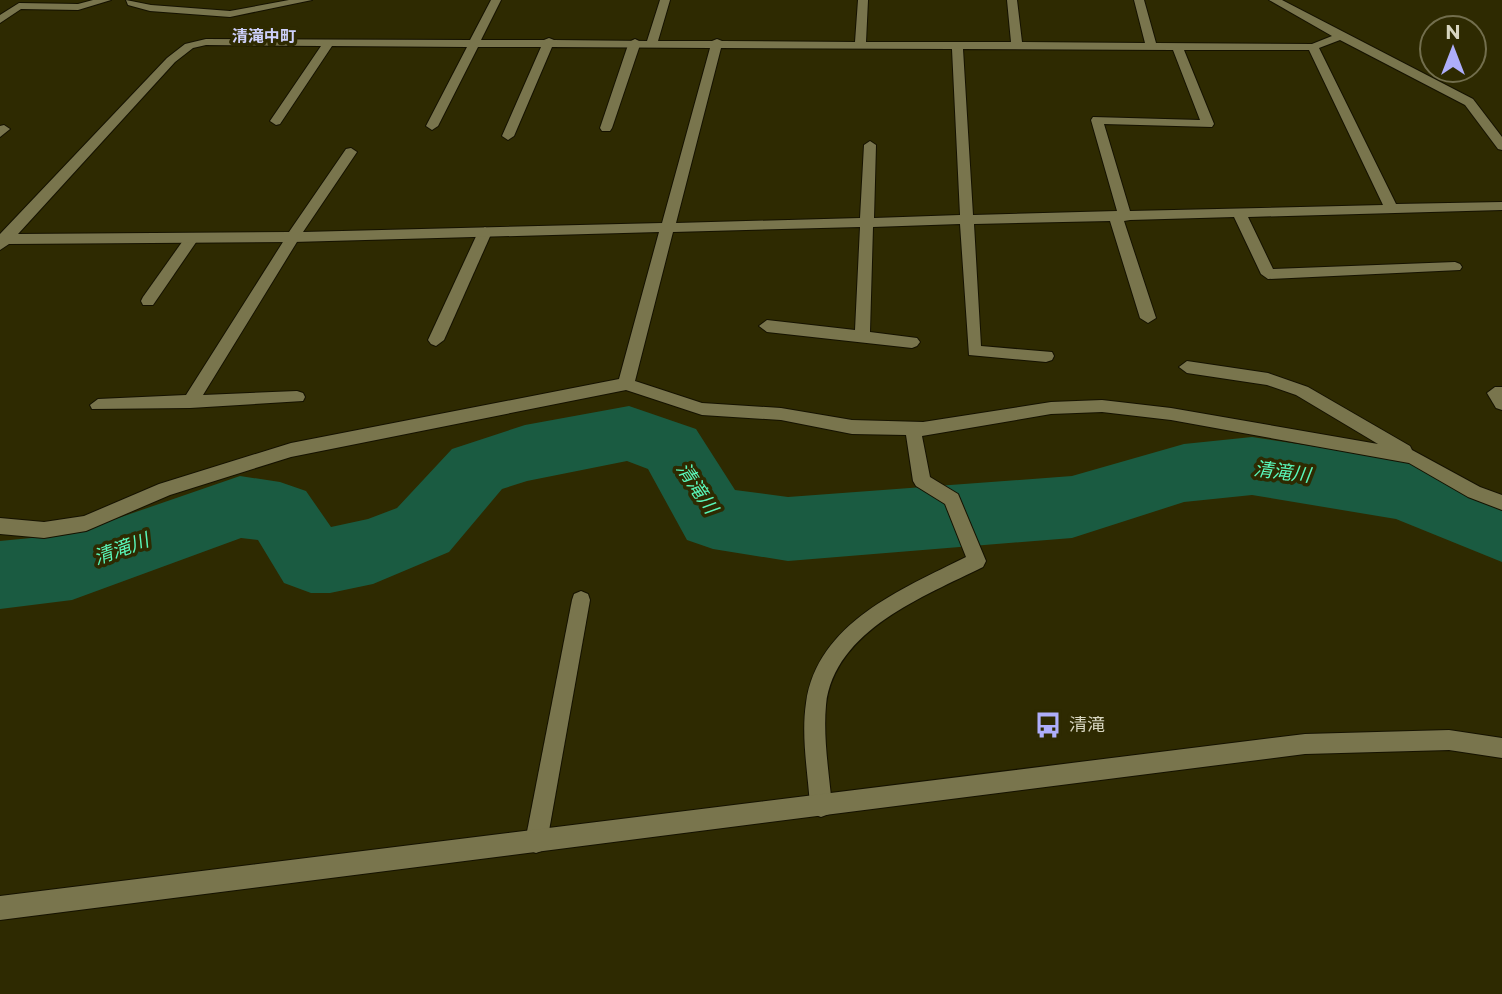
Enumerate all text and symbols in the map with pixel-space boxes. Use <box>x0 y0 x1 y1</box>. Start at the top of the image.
north arrow <box>1418 14 1488 84</box>
text: N <box>1445 21 1461 44</box>
district label: 清滝中町 <box>232 27 296 46</box>
water label: 清滝川 <box>1252 457 1314 487</box>
water label: 清滝川 <box>672 458 724 520</box>
water label: 清滝川 <box>90 528 154 570</box>
bus stop icon: 清滝 <box>1033 710 1063 740</box>
place label: 清滝 <box>1069 714 1105 736</box>

